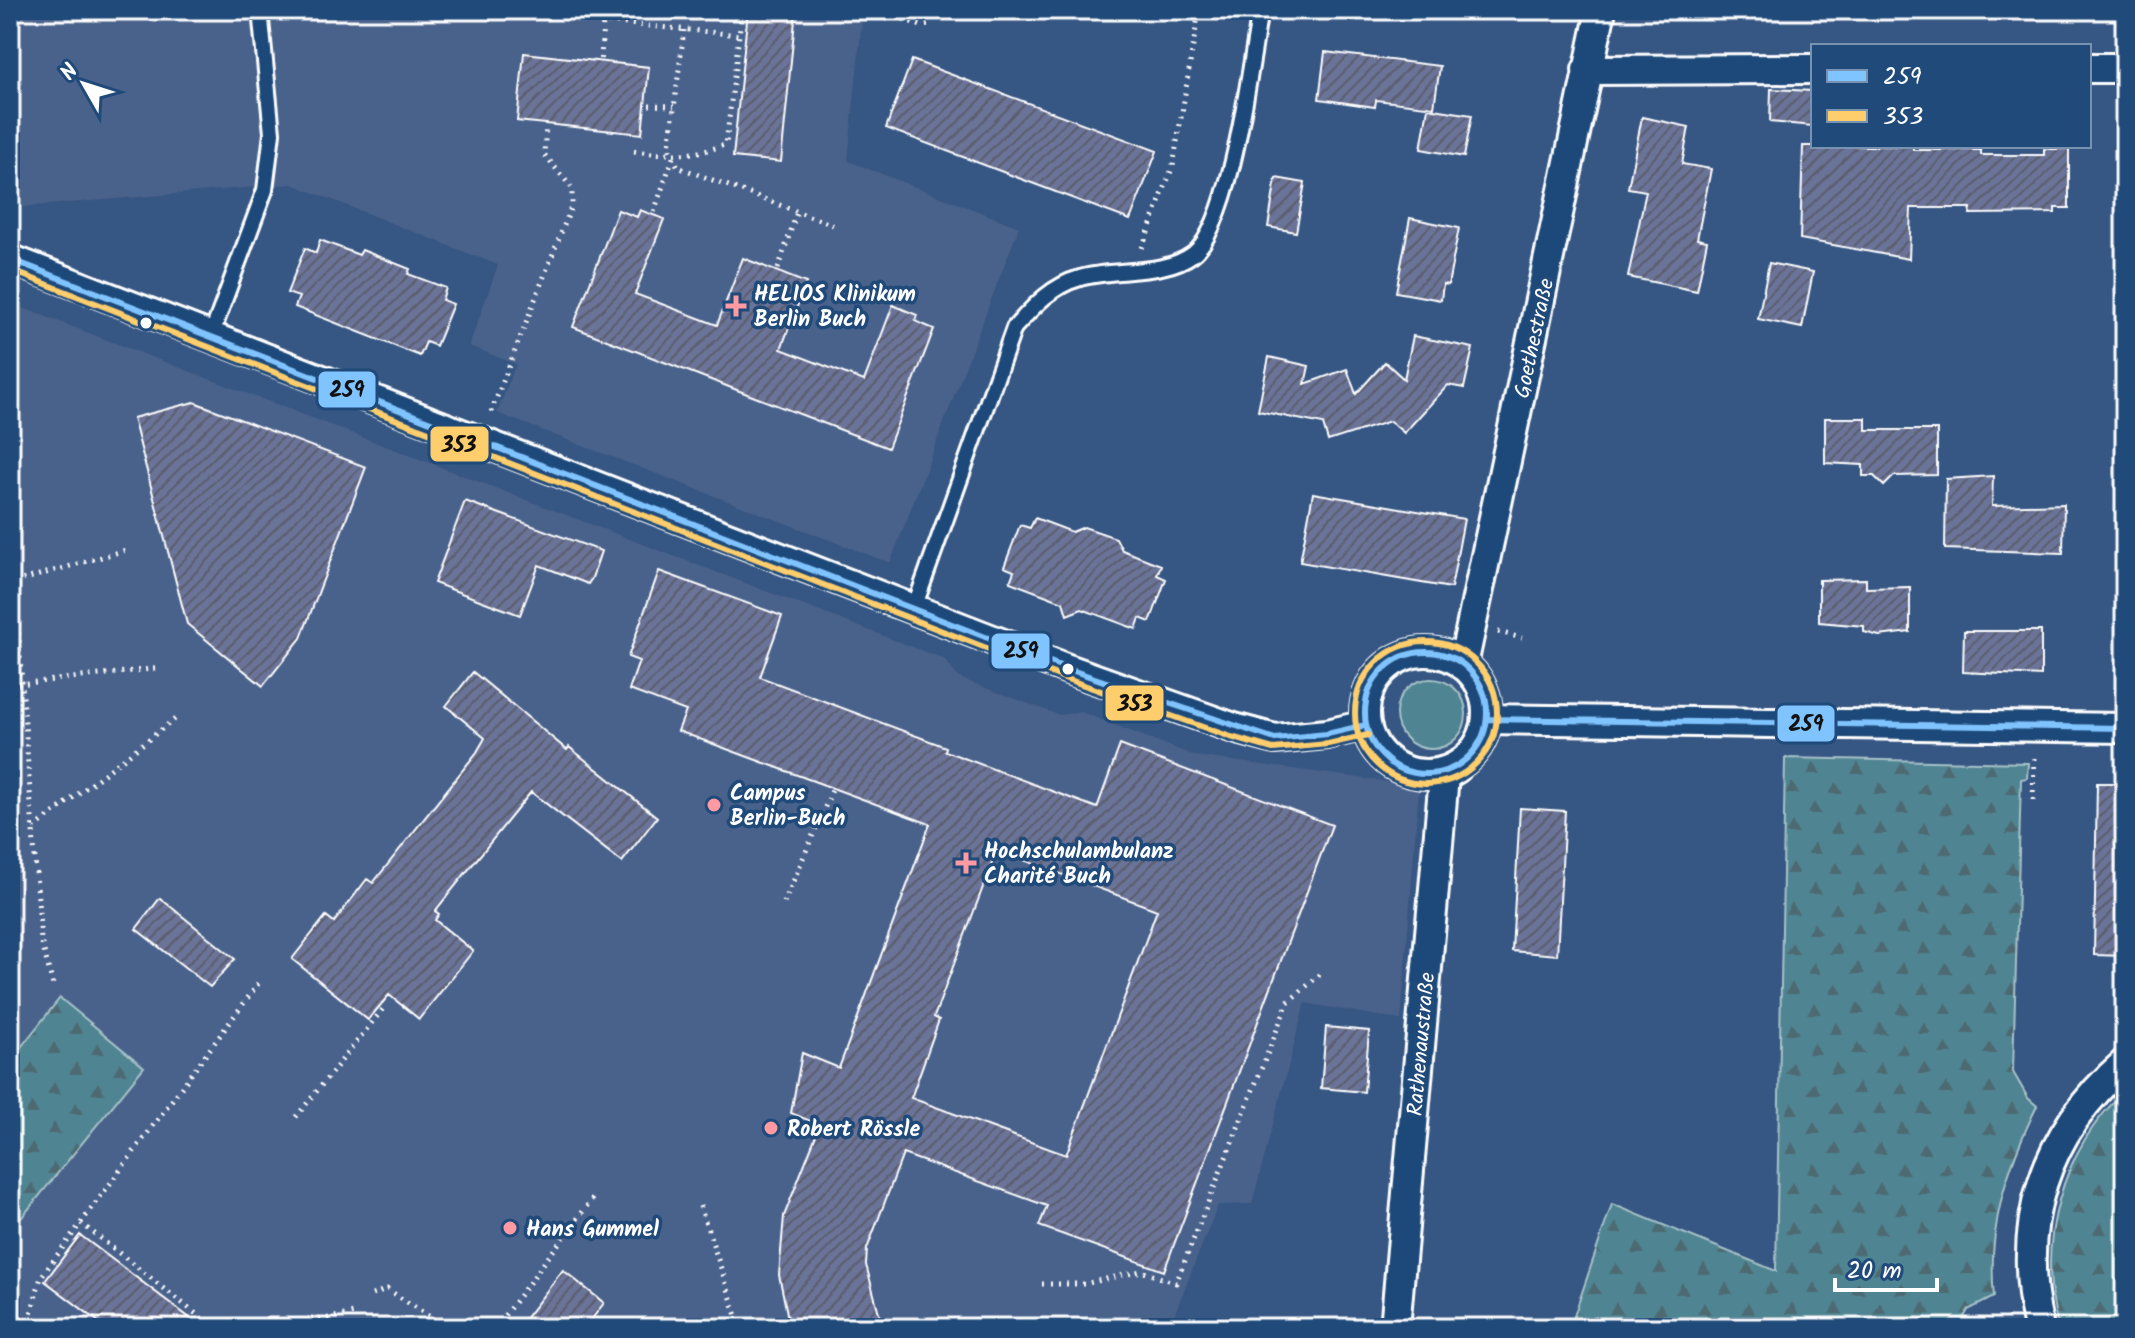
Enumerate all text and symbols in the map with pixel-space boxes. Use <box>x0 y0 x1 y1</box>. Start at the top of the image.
north arrow <box>44 44 124 124</box>
legend <box>1811 44 2091 148</box>
text: N <box>52 56 88 89</box>
text: 259 <box>1883 58 1922 97</box>
text: 353 <box>1883 98 1923 137</box>
street label: Goethestraße <box>1506 275 1565 402</box>
place label: HELIOS Klinikum Berlin Buch <box>754 278 916 338</box>
marker: HELIOS Klinikum Berlin Buch <box>725 295 747 317</box>
unlabelled marker <box>138 315 154 331</box>
line badge: 259 <box>317 370 377 409</box>
text: 259 <box>329 374 365 409</box>
line badge: 353 <box>429 425 490 463</box>
text: 353 <box>440 429 477 464</box>
line badge: 259 <box>990 632 1051 670</box>
text: 259 <box>1003 635 1039 670</box>
unlabelled marker <box>1060 661 1076 677</box>
line badge: 353 <box>1104 684 1165 722</box>
text: 353 <box>1116 688 1153 723</box>
line badge: 259 <box>1776 704 1836 743</box>
text: 259 <box>1788 708 1824 743</box>
place label: Campus Berlin-Buch <box>730 777 845 837</box>
marker: Campus Berlin-Buch <box>705 796 723 814</box>
place label: Hochschulambulanz Charité Buch <box>984 835 1174 895</box>
marker: Hochschulambulanz Charité Buch <box>955 852 977 874</box>
street label: Rathenaustraße <box>1399 971 1446 1118</box>
place label: Robert Rössle <box>787 1113 920 1148</box>
marker: Robert Rössle <box>762 1119 780 1137</box>
place label: Hans Gummel <box>526 1213 659 1248</box>
marker: Hans Gummel <box>501 1219 519 1237</box>
scale bar <box>1835 1242 1937 1292</box>
text: 20 m <box>1847 1252 1902 1291</box>

